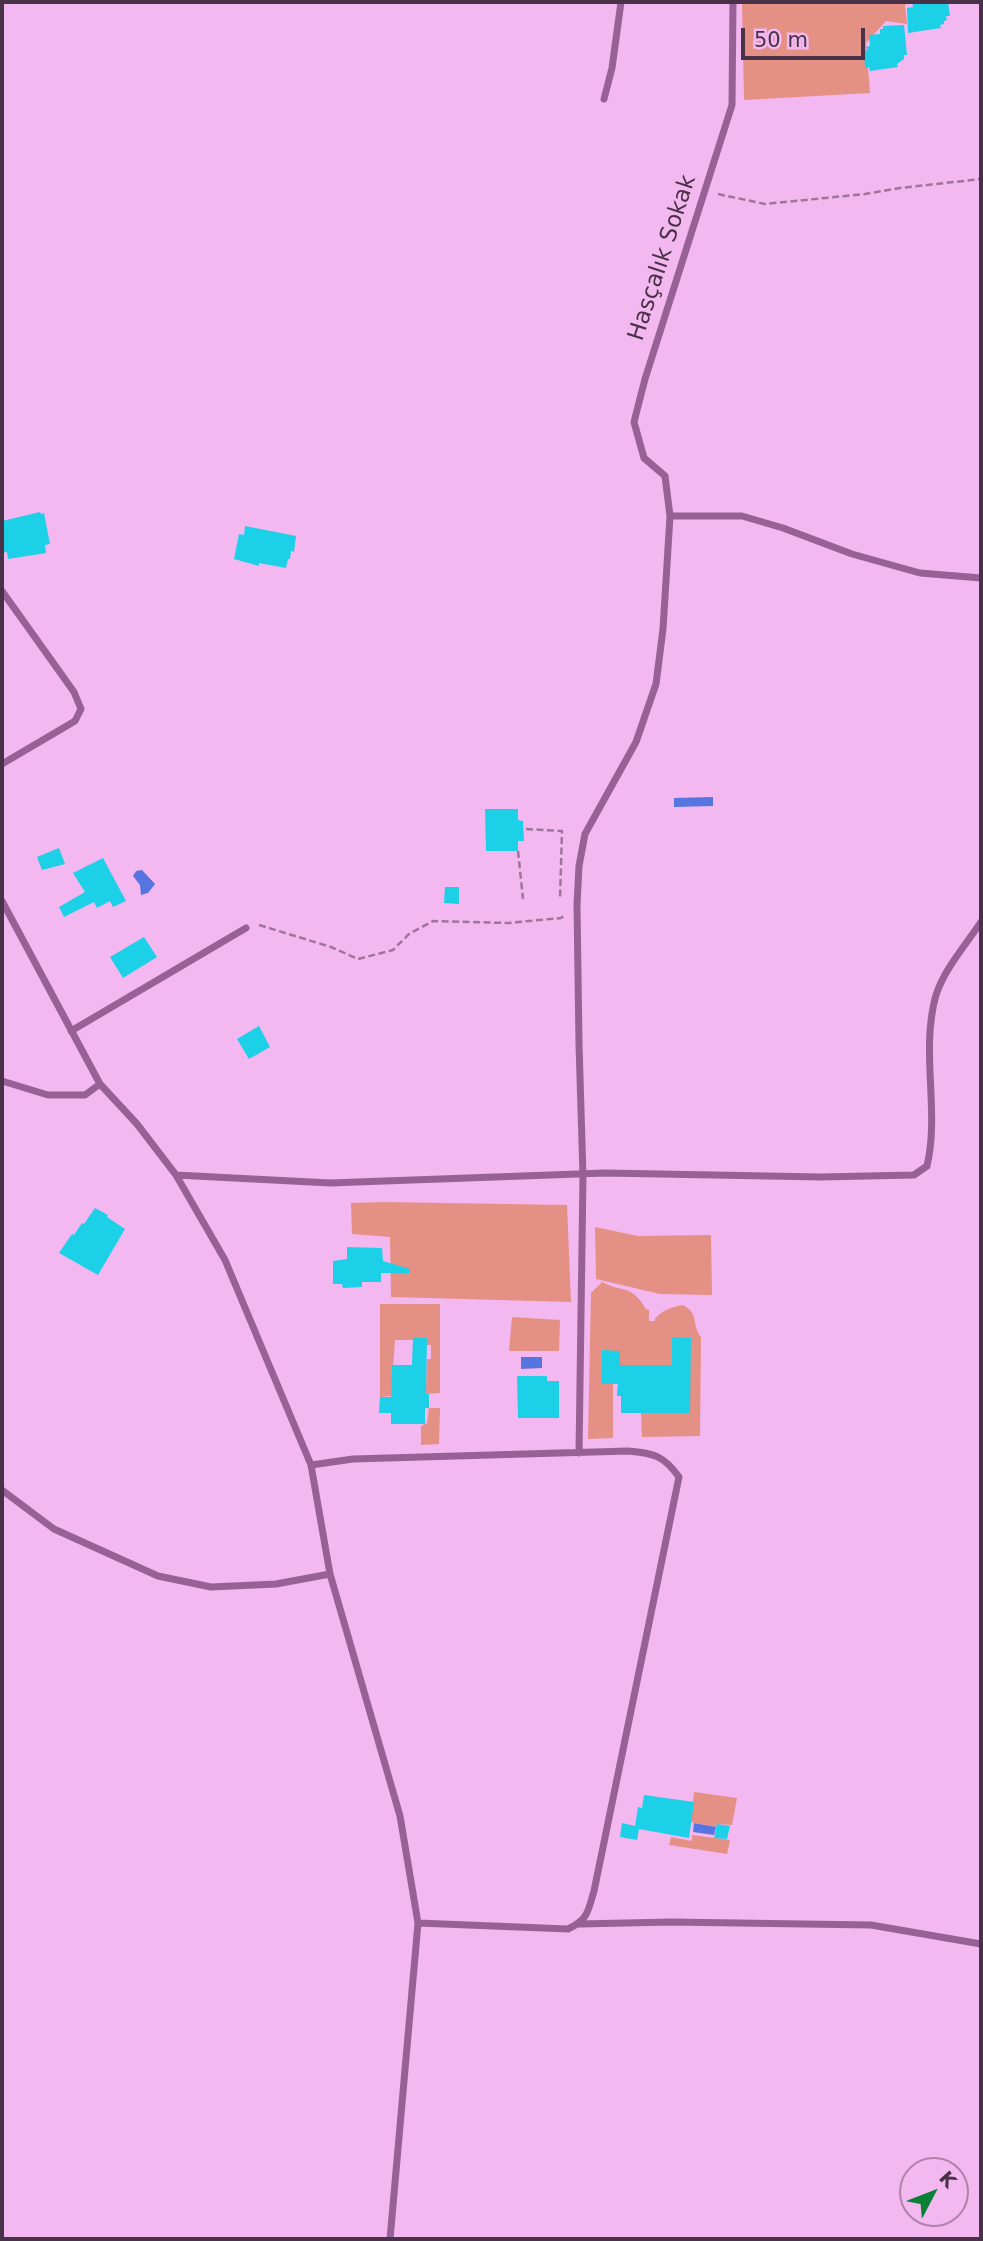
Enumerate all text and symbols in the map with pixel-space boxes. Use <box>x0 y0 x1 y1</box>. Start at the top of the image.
scale bar <box>745 14 869 58</box>
text: 50 m <box>754 28 808 52</box>
street label: Hasçalık Sokak <box>623 172 703 344</box>
north arrow <box>899 2157 969 2227</box>
text: K <box>935 2166 961 2192</box>

